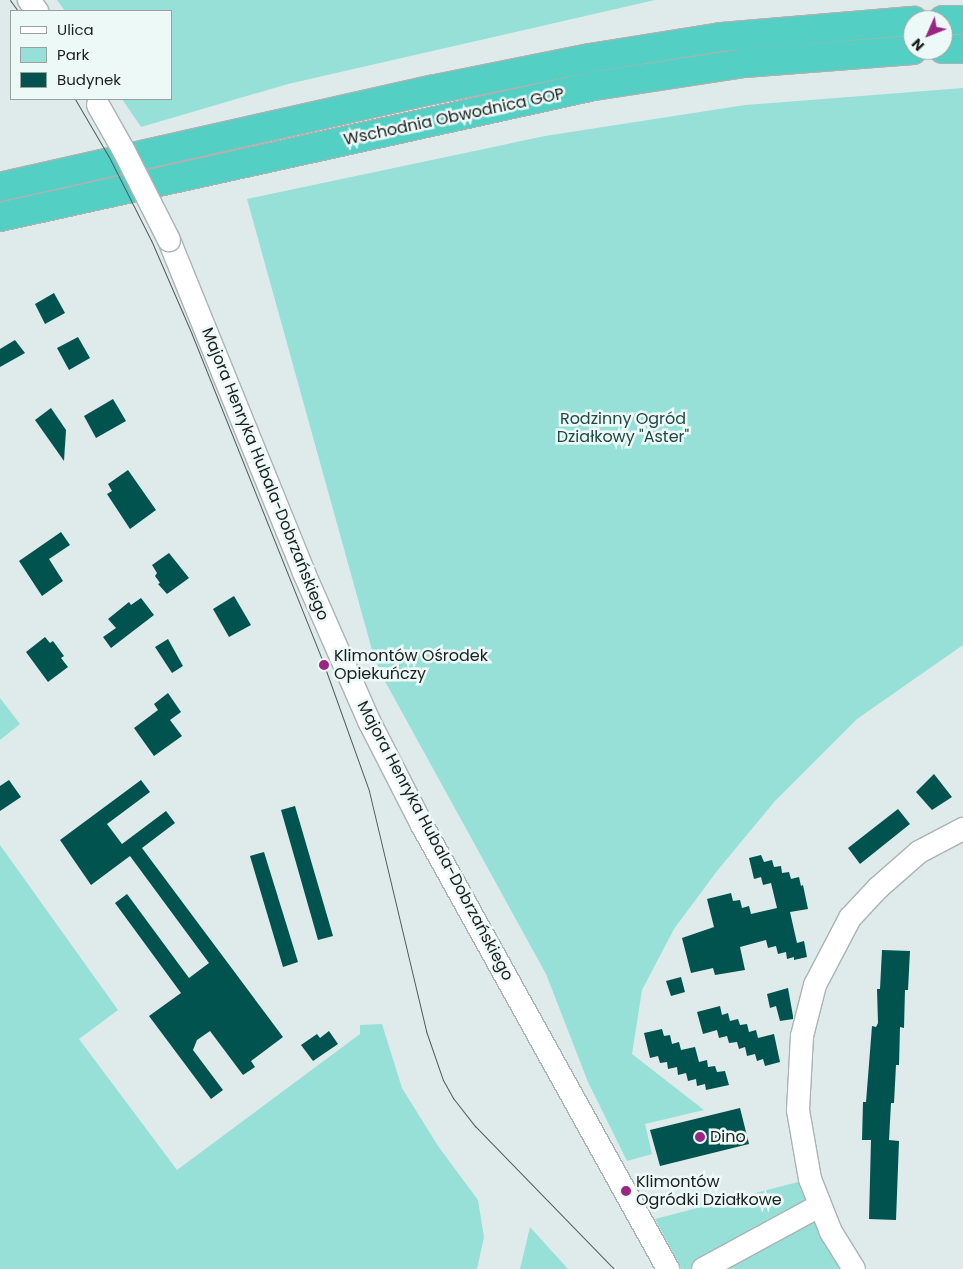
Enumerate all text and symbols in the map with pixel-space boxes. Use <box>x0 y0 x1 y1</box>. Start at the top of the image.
legend <box>10 10 172 100</box>
north arrow <box>903 10 953 60</box>
text: Ulica <box>57 19 94 40</box>
text: N <box>907 34 929 55</box>
text: Park <box>57 44 89 65</box>
text: Budynek <box>57 69 121 90</box>
street label: Wschodnia Obwodnica GOP <box>342 84 566 150</box>
street label: Majora Henryka Hubala-Dobrzańskiego <box>197 325 333 623</box>
park label: Rodzinny Ogród Działkowy "Aster" <box>557 409 689 447</box>
place label: Klimontów Ośrodek Opiekuńczy <box>334 646 488 684</box>
marker: Klimontów Ośrodek Opiekuńczy <box>318 659 330 671</box>
street label: Majora Henryka Hubala-Dobrzańskiego <box>353 698 517 984</box>
place label: Dino <box>710 1127 746 1147</box>
marker: Dino <box>694 1131 706 1143</box>
place label: Klimontów Ogródki Działkowe <box>636 1172 782 1210</box>
marker: Klimontów Ogródki Działkowe <box>620 1185 632 1197</box>

